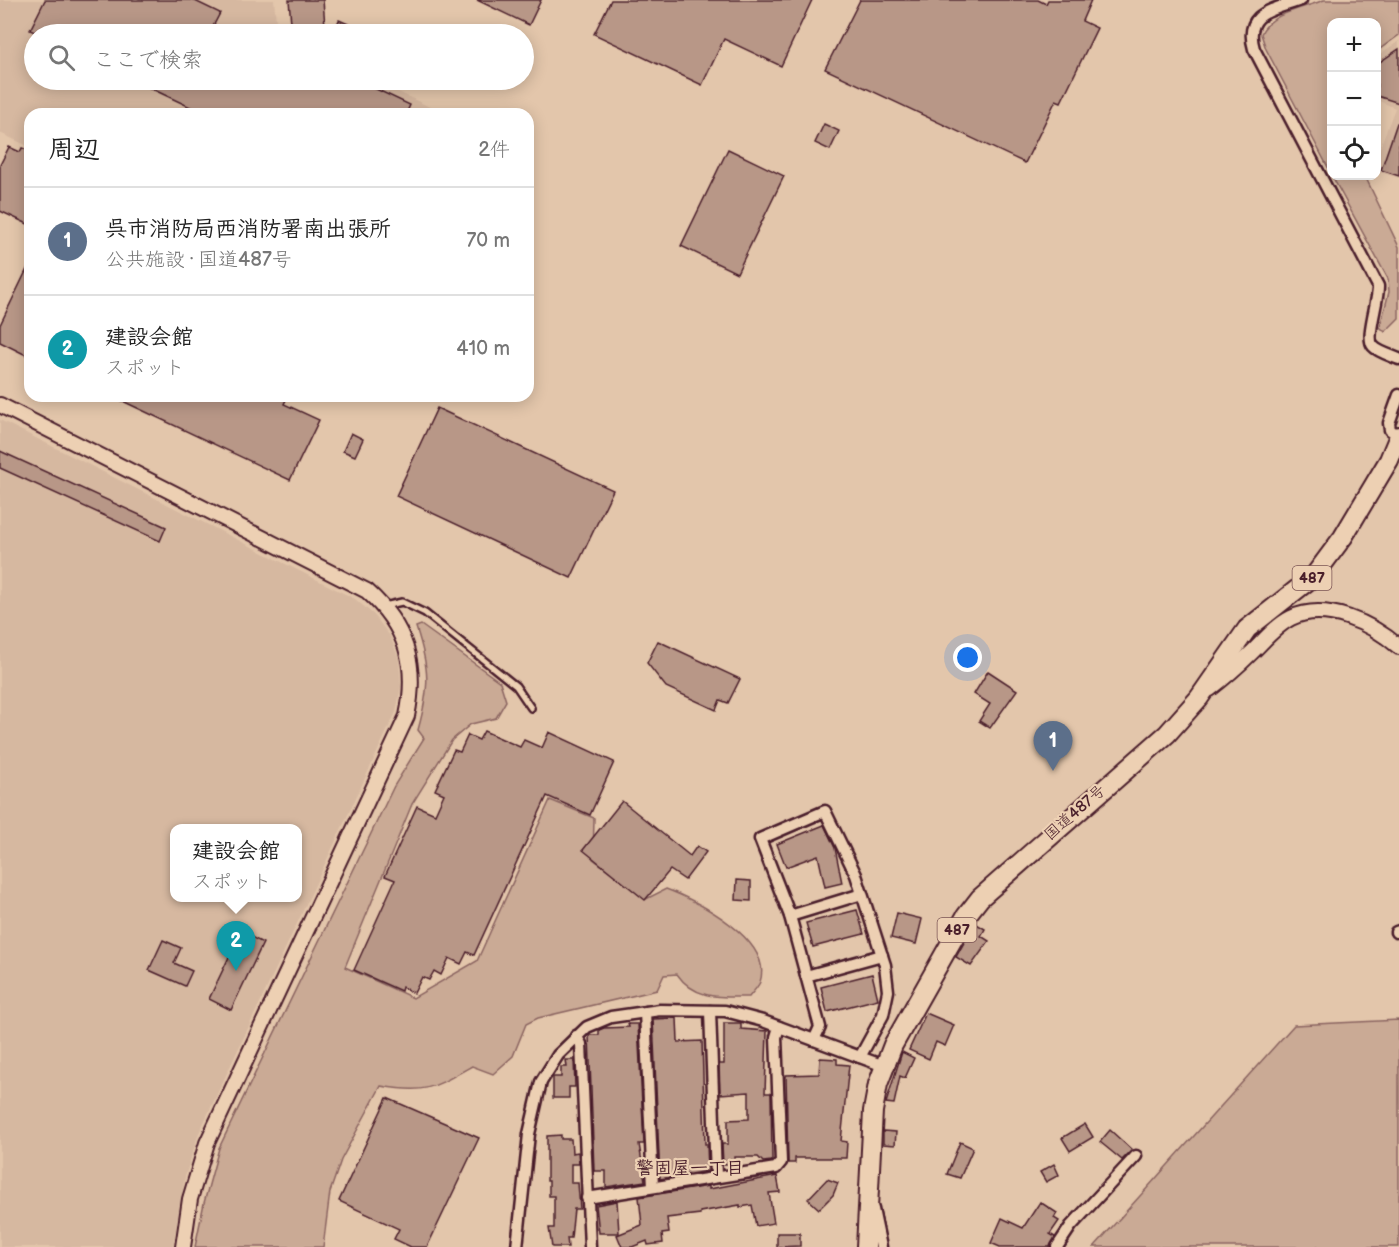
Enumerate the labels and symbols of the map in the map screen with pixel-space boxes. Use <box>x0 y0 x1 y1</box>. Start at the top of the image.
road number: 487 <box>1292 566 1332 590</box>
your location <box>953 643 982 672</box>
pin: 1 <box>1034 722 1072 771</box>
street label: 国道487号 <box>1040 781 1110 845</box>
road number: 487 <box>938 918 976 942</box>
pin: 2 <box>216 922 256 971</box>
district label: 警固屋一丁目 <box>636 1158 744 1179</box>

